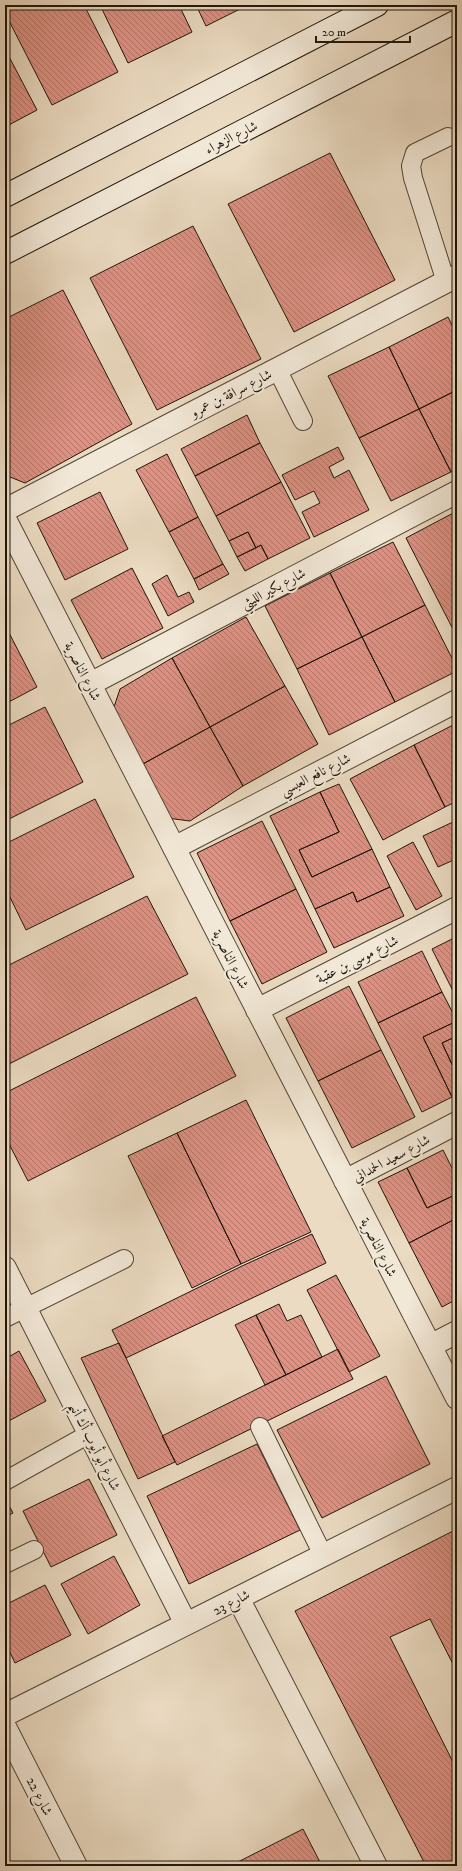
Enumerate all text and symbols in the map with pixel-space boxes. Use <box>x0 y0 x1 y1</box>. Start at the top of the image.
scale bar <box>316 18 410 44</box>
text: 20 m <box>322 25 346 40</box>
street label: شارع الزهراء <box>202 117 262 161</box>
street label: شارع سراقة بن عمرو <box>186 366 276 425</box>
street label: شارع بكير الليثي <box>238 564 310 616</box>
street label: شارع الناصرية <box>58 639 105 705</box>
street label: شارع نافع العبسي <box>277 749 356 804</box>
street label: شارع الناصرية <box>206 927 253 993</box>
street label: شارع موسى بن عقبة <box>313 931 402 990</box>
street label: شارع سعيد الحمداني <box>350 1131 434 1189</box>
street label: شارع الناصرية <box>354 1215 401 1281</box>
street label: شارع أبو أيوب أك أنيم <box>60 1398 126 1496</box>
street label: شارع 23 <box>210 1586 254 1622</box>
street label: شارع 22 <box>20 1774 56 1820</box>

